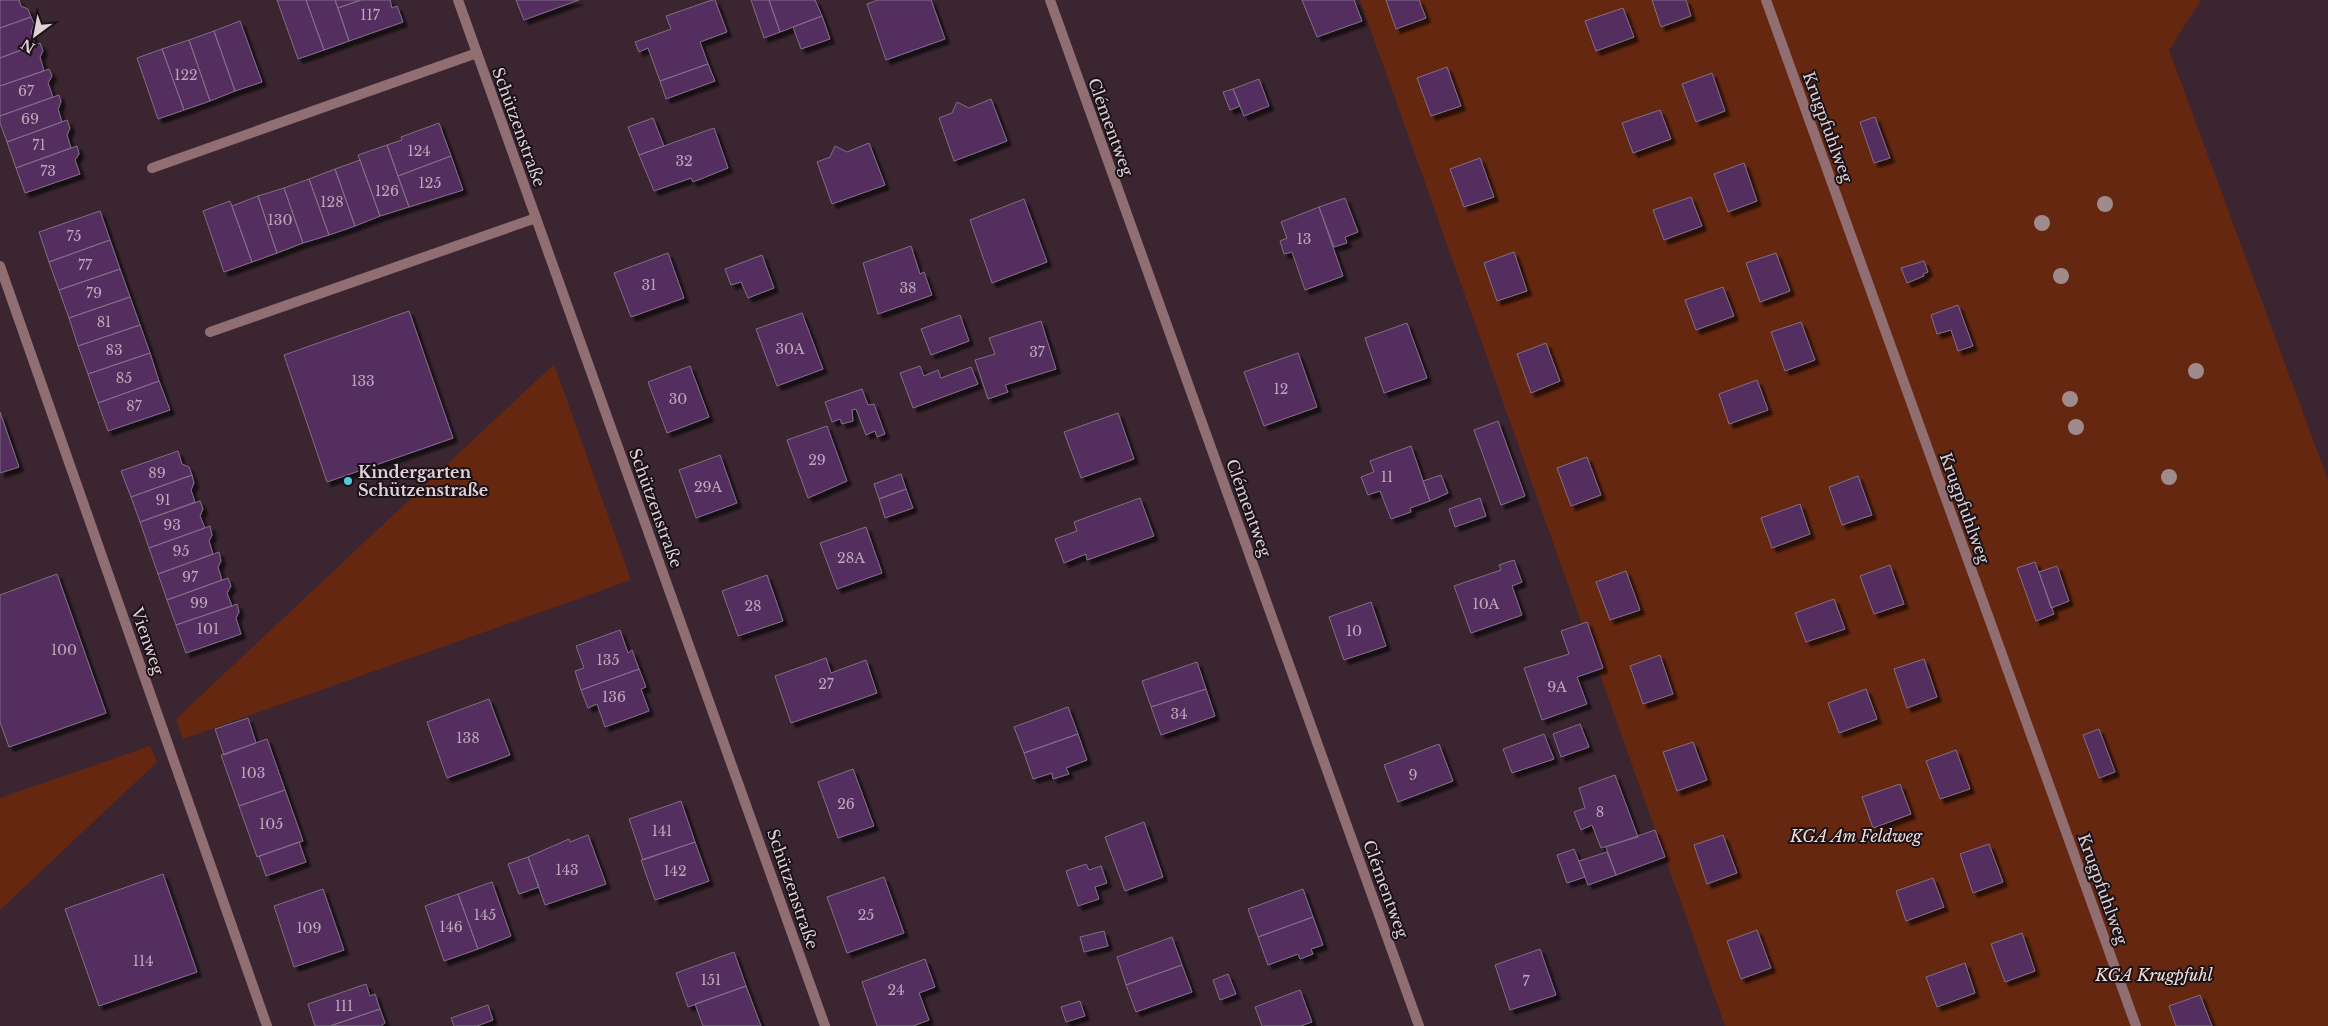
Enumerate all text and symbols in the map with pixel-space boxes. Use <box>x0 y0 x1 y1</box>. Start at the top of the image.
house number: 117 <box>360 6 381 24</box>
north arrow <box>10 10 60 60</box>
text: N <box>18 35 38 57</box>
street label: Schützenstraße <box>488 65 550 189</box>
house number: 122 <box>174 66 198 84</box>
street label: Krugpfuhlweg <box>1799 69 1858 186</box>
street label: Clémentweg <box>1084 75 1138 179</box>
house number: 67 <box>18 82 35 100</box>
house number: 69 <box>21 110 39 128</box>
house number: 71 <box>32 136 46 154</box>
house number: 124 <box>407 142 431 160</box>
house number: 32 <box>675 152 693 170</box>
house number: 73 <box>40 162 56 180</box>
house number: 125 <box>419 174 441 192</box>
house number: 126 <box>375 182 399 200</box>
house number: 128 <box>320 193 344 211</box>
house number: 130 <box>268 211 292 229</box>
house number: 75 <box>67 227 81 245</box>
house number: 13 <box>1297 230 1311 248</box>
house number: 77 <box>78 256 93 274</box>
house number: 31 <box>642 276 656 294</box>
house number: 38 <box>899 279 917 297</box>
house number: 79 <box>86 284 102 302</box>
house number: 81 <box>97 313 111 331</box>
house number: 30A <box>775 340 805 358</box>
house number: 83 <box>105 341 123 359</box>
house number: 37 <box>1029 343 1046 361</box>
house number: 85 <box>116 369 132 387</box>
house number: 133 <box>351 372 375 390</box>
house number: 12 <box>1274 380 1288 398</box>
house number: 30 <box>669 390 687 408</box>
house number: 87 <box>126 397 143 415</box>
street label: Schützenstraße <box>625 446 687 570</box>
street label: Krugpfuhlweg <box>1936 450 1995 567</box>
house number: 29 <box>808 451 826 469</box>
street label: Clémentweg <box>1222 456 1276 560</box>
place label: Kindergarten Schützenstraße <box>358 462 488 500</box>
house number: 89 <box>148 464 166 482</box>
house number: 11 <box>1381 468 1393 486</box>
marker: Kindergarten Schützenstraße <box>342 475 354 487</box>
house number: 29A <box>694 478 722 496</box>
house number: 91 <box>155 491 171 509</box>
house number: 93 <box>163 516 181 534</box>
house number: 95 <box>173 542 190 560</box>
house number: 28A <box>837 549 865 567</box>
house number: 97 <box>182 568 199 586</box>
house number: 99 <box>190 594 208 612</box>
house number: 10A <box>1473 595 1500 613</box>
house number: 28 <box>744 597 762 615</box>
street label: Vienweg <box>127 604 169 678</box>
house number: 101 <box>197 620 219 638</box>
house number: 10 <box>1346 622 1362 640</box>
house number: 100 <box>51 641 77 659</box>
house number: 135 <box>597 651 619 669</box>
house number: 27 <box>818 675 835 693</box>
house number: 9A <box>1547 678 1567 696</box>
house number: 136 <box>602 688 626 706</box>
house number: 34 <box>1171 705 1187 723</box>
house number: 138 <box>456 729 480 747</box>
house number: 103 <box>241 764 265 782</box>
house number: 9 <box>1408 766 1418 784</box>
house number: 26 <box>837 795 855 813</box>
house number: 8 <box>1596 803 1604 821</box>
house number: 105 <box>259 815 283 833</box>
house number: 141 <box>652 822 672 840</box>
street label: Schützenstraße <box>763 826 823 952</box>
park label: KGA Am Feldweg <box>1789 826 1923 846</box>
street label: Krugpfuhlweg <box>2074 831 2133 948</box>
street label: Clémentweg <box>1359 837 1413 941</box>
house number: 143 <box>555 861 579 879</box>
house number: 142 <box>663 862 687 880</box>
house number: 145 <box>474 906 496 924</box>
house number: 25 <box>858 906 874 924</box>
house number: 146 <box>439 918 463 936</box>
house number: 109 <box>296 919 322 937</box>
house number: 114 <box>133 952 153 970</box>
park label: KGA Krugpfuhl <box>2094 965 2214 985</box>
house number: 151 <box>701 971 721 989</box>
house number: 7 <box>1522 972 1530 990</box>
house number: 24 <box>888 981 904 999</box>
house number: 111 <box>335 997 353 1015</box>

